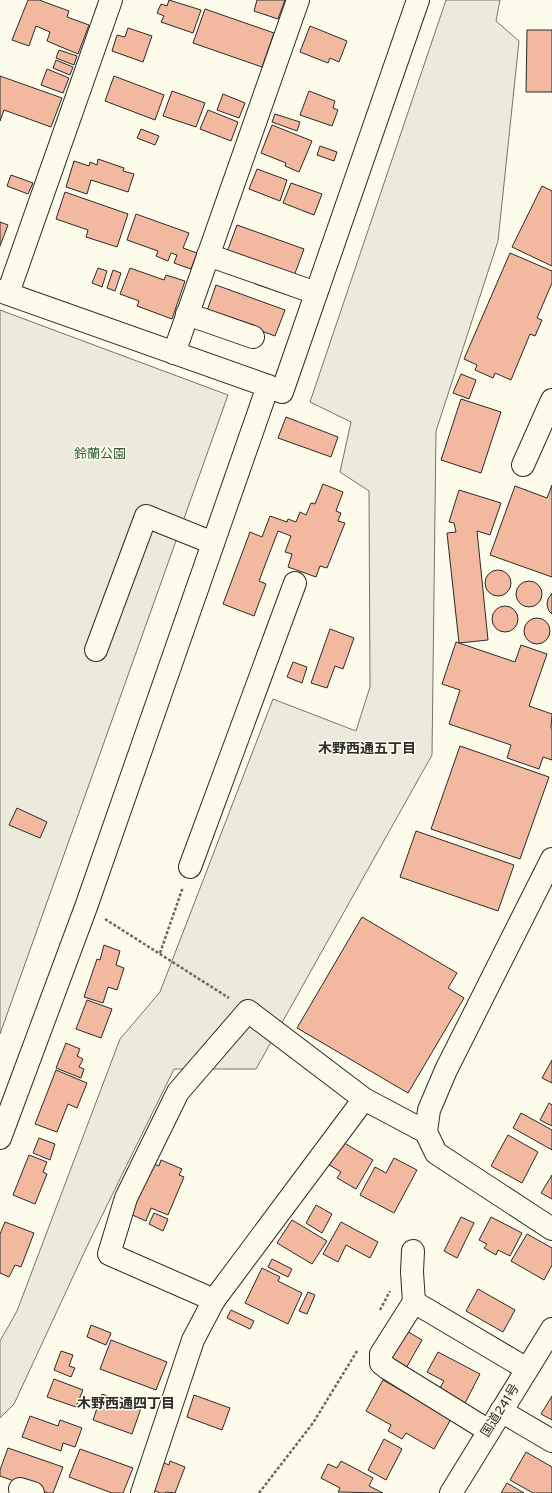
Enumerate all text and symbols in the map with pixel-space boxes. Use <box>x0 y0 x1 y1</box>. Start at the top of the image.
park label: 鈴蘭公園 <box>74 447 126 463</box>
district label: 木野西通五丁目 <box>318 741 416 758</box>
street label: 国道241号 <box>478 1381 524 1441</box>
district label: 木野西通四丁目 <box>77 1396 175 1413</box>

